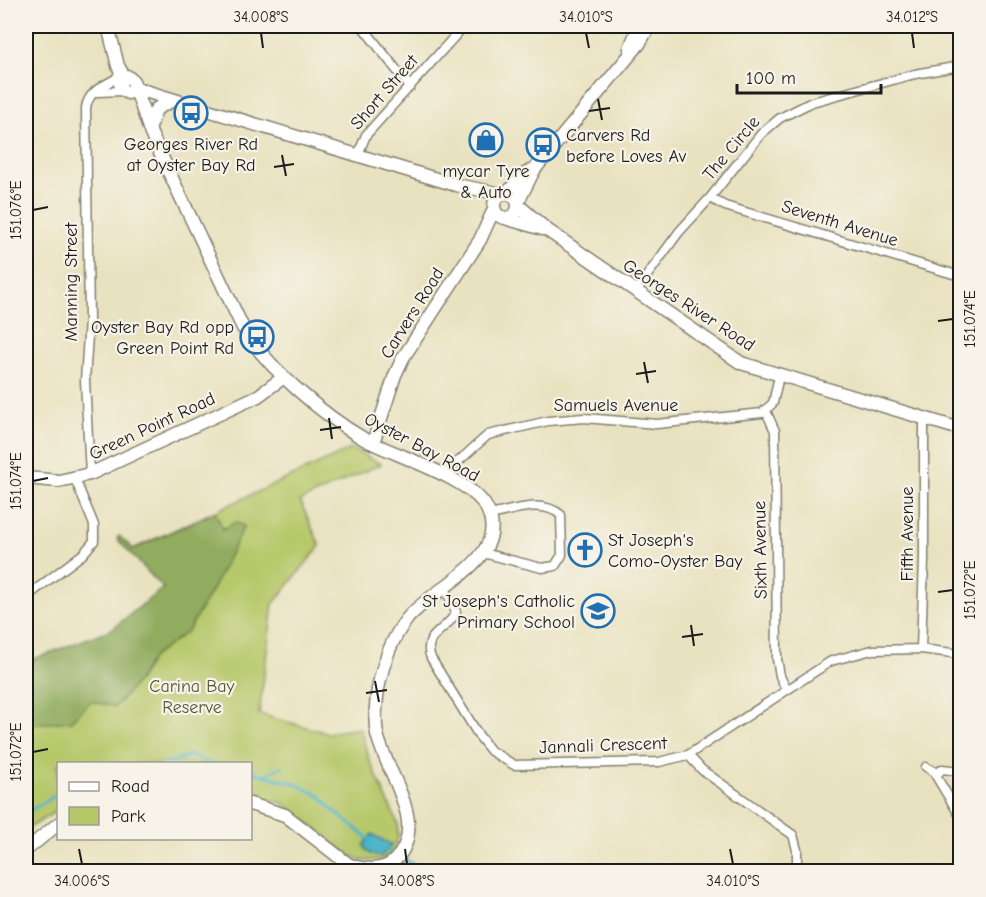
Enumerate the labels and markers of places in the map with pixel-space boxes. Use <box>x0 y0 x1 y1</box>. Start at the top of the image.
bus stop icon: Georges River Rd at Oyster Bay Rd <box>173 95 209 131</box>
shop icon: mycar Tyre & Auto <box>468 122 504 158</box>
place label: Carvers Rd before Loves Av <box>566 125 687 167</box>
bus stop icon: Carvers Rd before Loves Av <box>525 127 561 163</box>
place label: Georges River Rd at Oyster Bay Rd <box>124 134 258 176</box>
place label: mycar Tyre & Auto <box>442 161 530 203</box>
place label: Oyster Bay Rd opp Green Point Rd <box>91 317 234 359</box>
bus stop icon: Oyster Bay Rd opp Green Point Rd <box>239 319 275 355</box>
place label: St Joseph's Como-Oyster Bay <box>608 530 744 572</box>
church icon: St Joseph's Como-Oyster Bay <box>567 532 603 568</box>
place label: St Joseph's Catholic Primary School <box>422 591 575 633</box>
school or university icon: St Joseph's Catholic Primary School <box>580 593 616 629</box>

